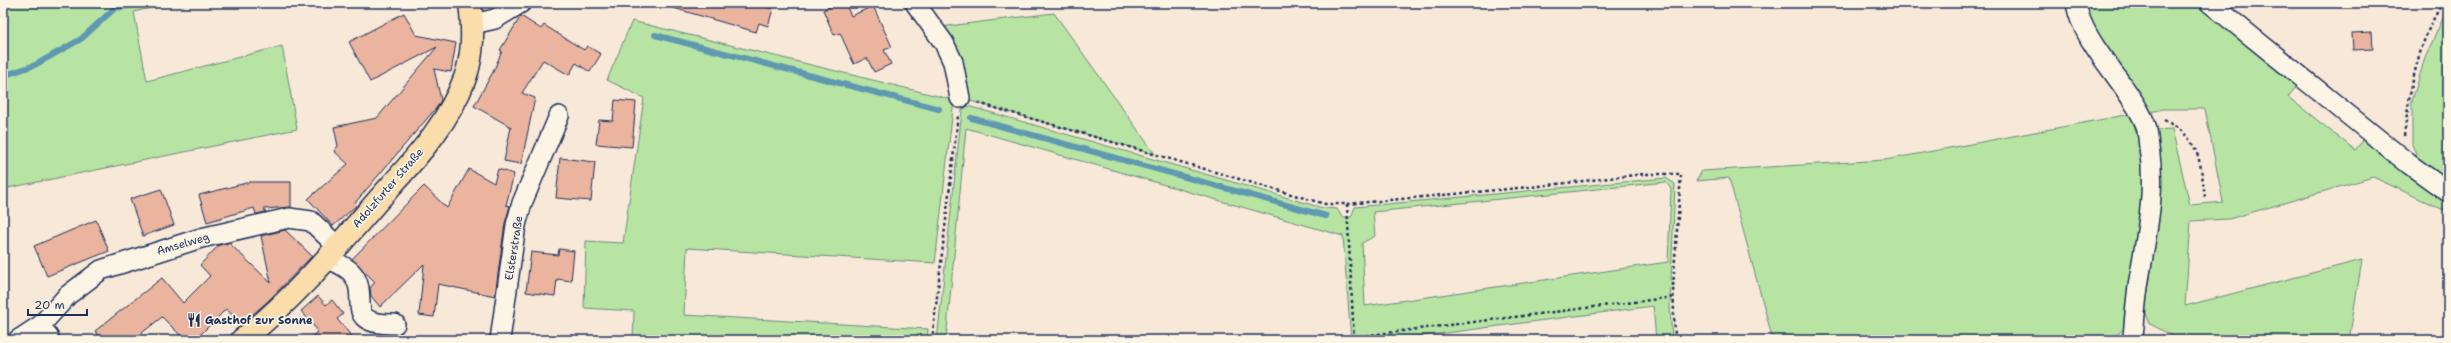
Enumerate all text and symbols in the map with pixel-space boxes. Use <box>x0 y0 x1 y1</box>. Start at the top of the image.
street label: Adolzfurter Straße <box>349 145 427 231</box>
street label: Elsterstraße <box>501 215 527 281</box>
street label: Amselweg <box>155 229 211 259</box>
scale bar <box>28 291 87 317</box>
text: 20 m <box>34 297 65 313</box>
restaurant icon: Gasthof zur Sonne <box>186 312 202 328</box>
place label: Gasthof zur Sonne <box>205 313 313 328</box>

